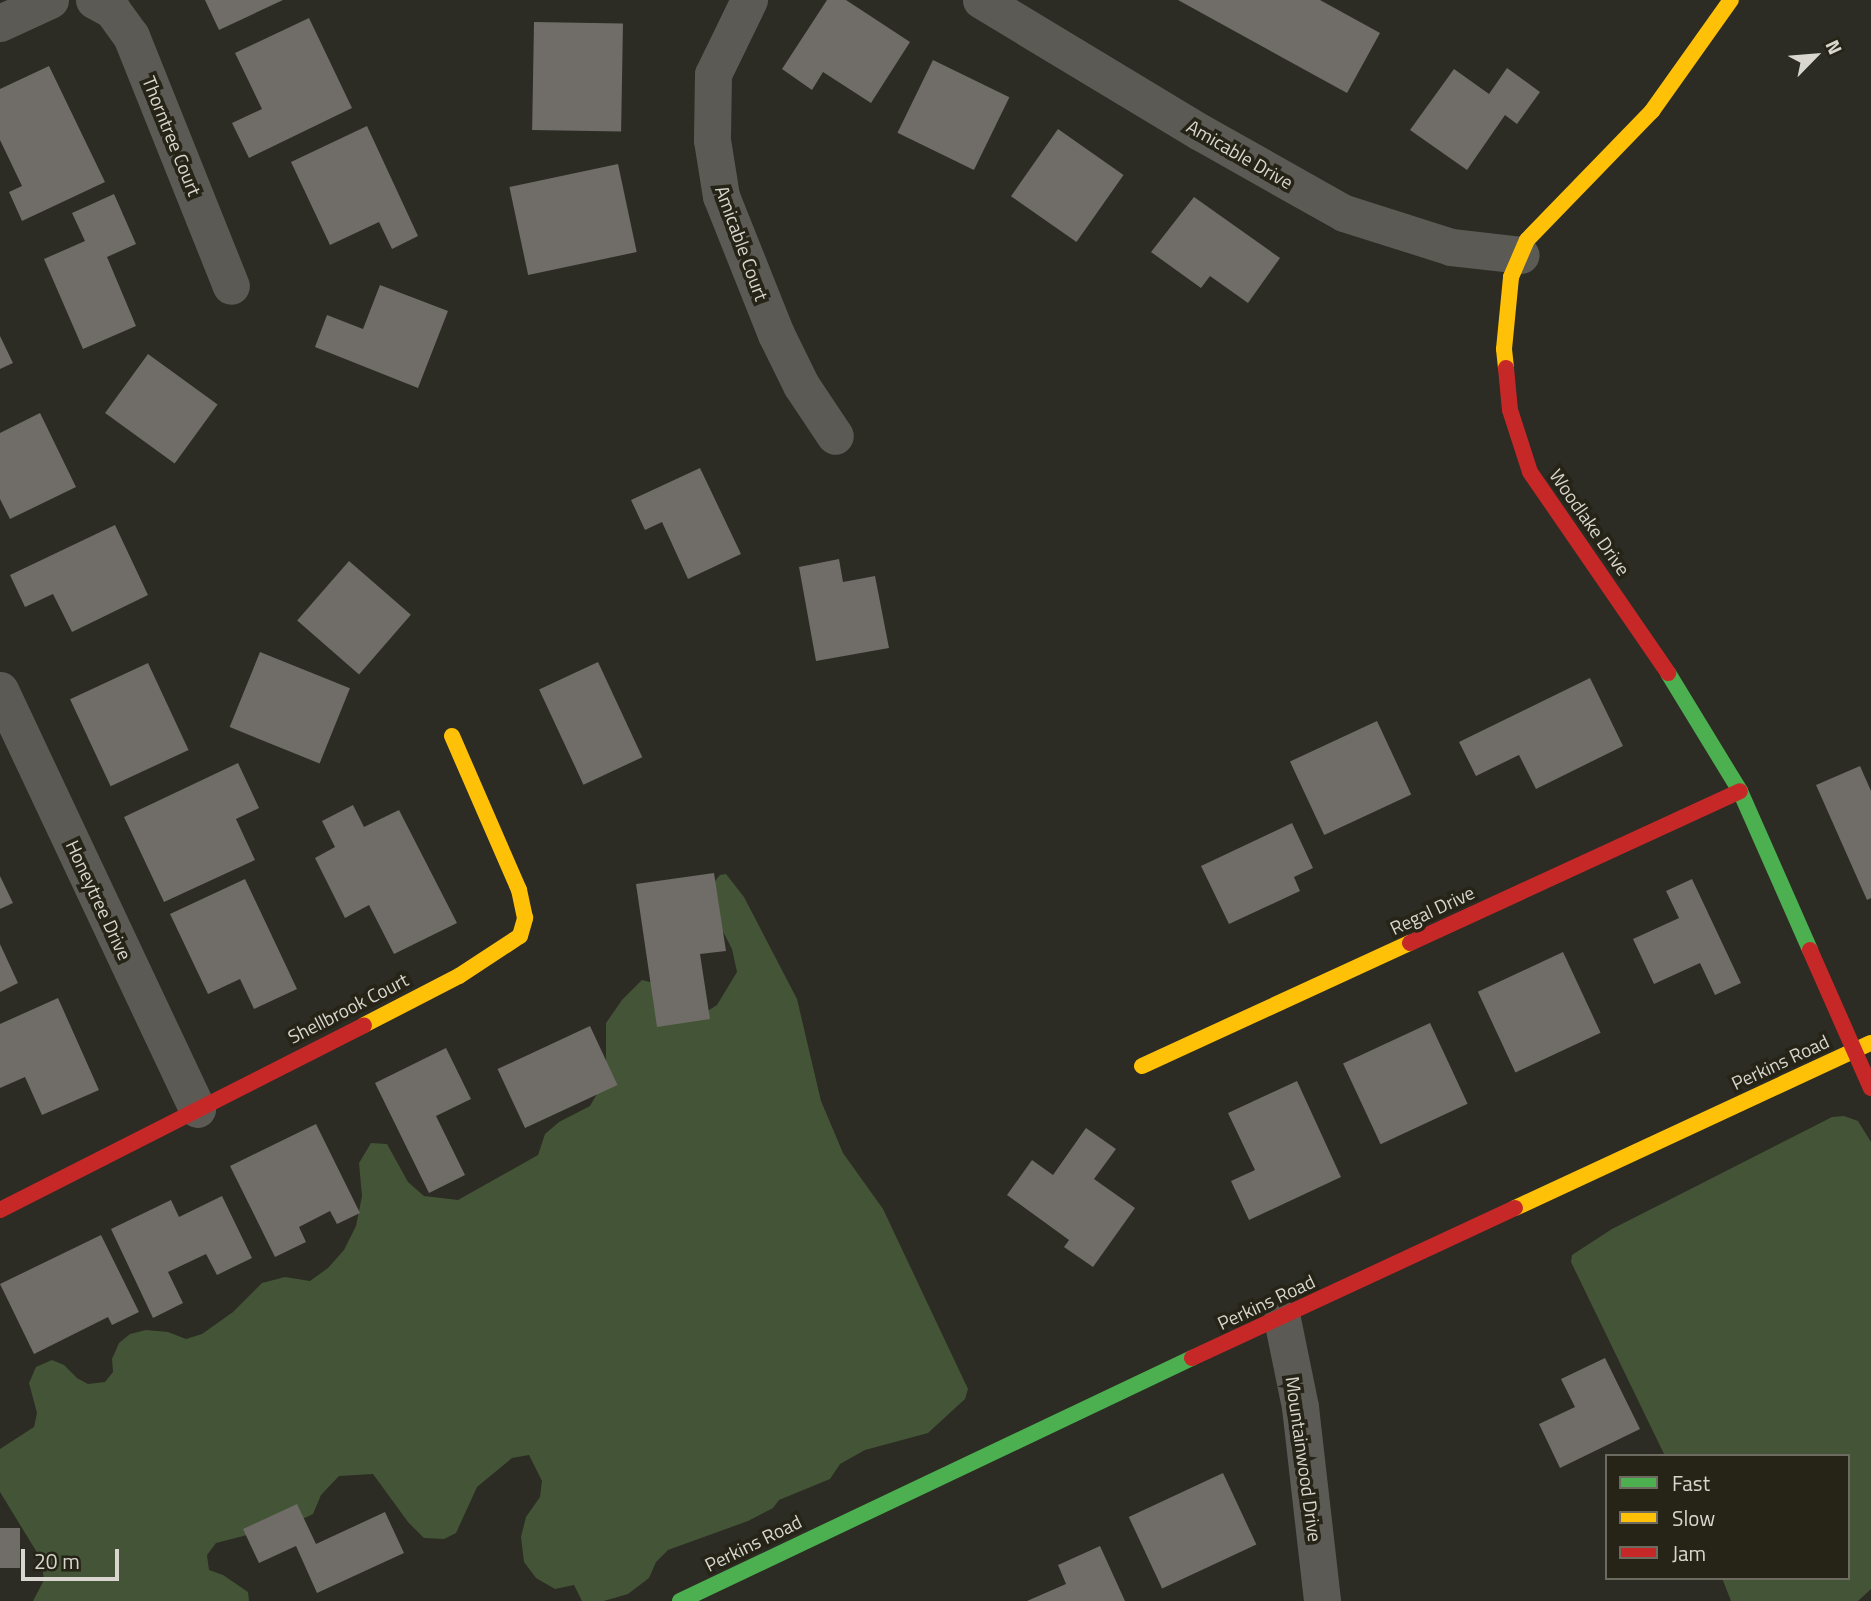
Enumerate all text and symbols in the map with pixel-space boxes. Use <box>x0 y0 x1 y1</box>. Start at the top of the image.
north arrow <box>1780 21 1850 91</box>
text: N <box>1819 35 1850 59</box>
street label: Thorntree Court <box>138 73 206 199</box>
street label: Amicable Drive <box>1183 114 1297 194</box>
street label: Amicable Court <box>711 182 773 304</box>
street label: Woodlake Drive <box>1545 464 1635 580</box>
street label: Honeytree Drive <box>61 836 137 964</box>
street label: Regal Drive <box>1386 881 1478 939</box>
street label: Shellbrook Court <box>284 968 412 1048</box>
street label: Perkins Road <box>1728 1029 1832 1095</box>
street label: Perkins Road <box>1214 1269 1318 1335</box>
street label: Mountainwood Drive <box>1281 1375 1327 1543</box>
legend <box>1605 1454 1850 1580</box>
text: Fast <box>1672 1467 1710 1499</box>
text: Slow <box>1672 1502 1715 1534</box>
street label: Perkins Road <box>701 1510 805 1576</box>
scale bar <box>24 1534 122 1578</box>
text: Jam <box>1672 1537 1706 1569</box>
text: 20 m <box>34 1545 80 1577</box>

